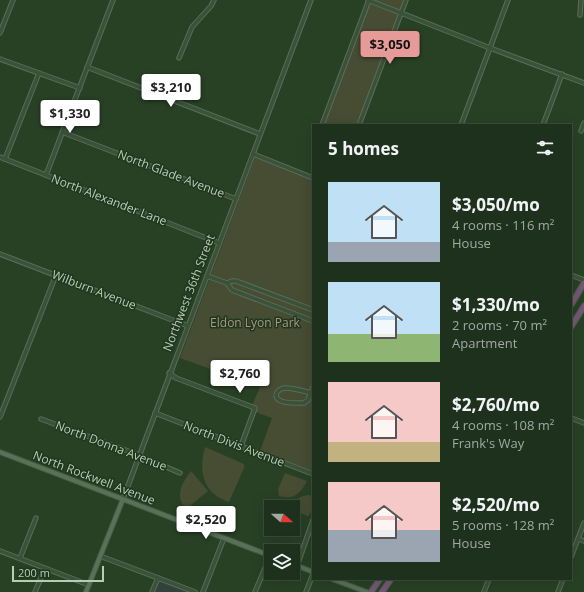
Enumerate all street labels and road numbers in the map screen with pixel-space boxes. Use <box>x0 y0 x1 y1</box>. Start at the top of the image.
street label: North Glade Avenue <box>115 145 227 202</box>
street label: North Alexander Lane <box>49 170 170 230</box>
street label: Northwest 36th Street <box>158 232 219 354</box>
street label: Wilburn Avenue <box>50 266 139 314</box>
street label: North Donna Avenue <box>53 416 170 475</box>
street label: North Divis Avenue <box>181 416 288 471</box>
street label: North Rockwell Avenue <box>31 446 158 509</box>

